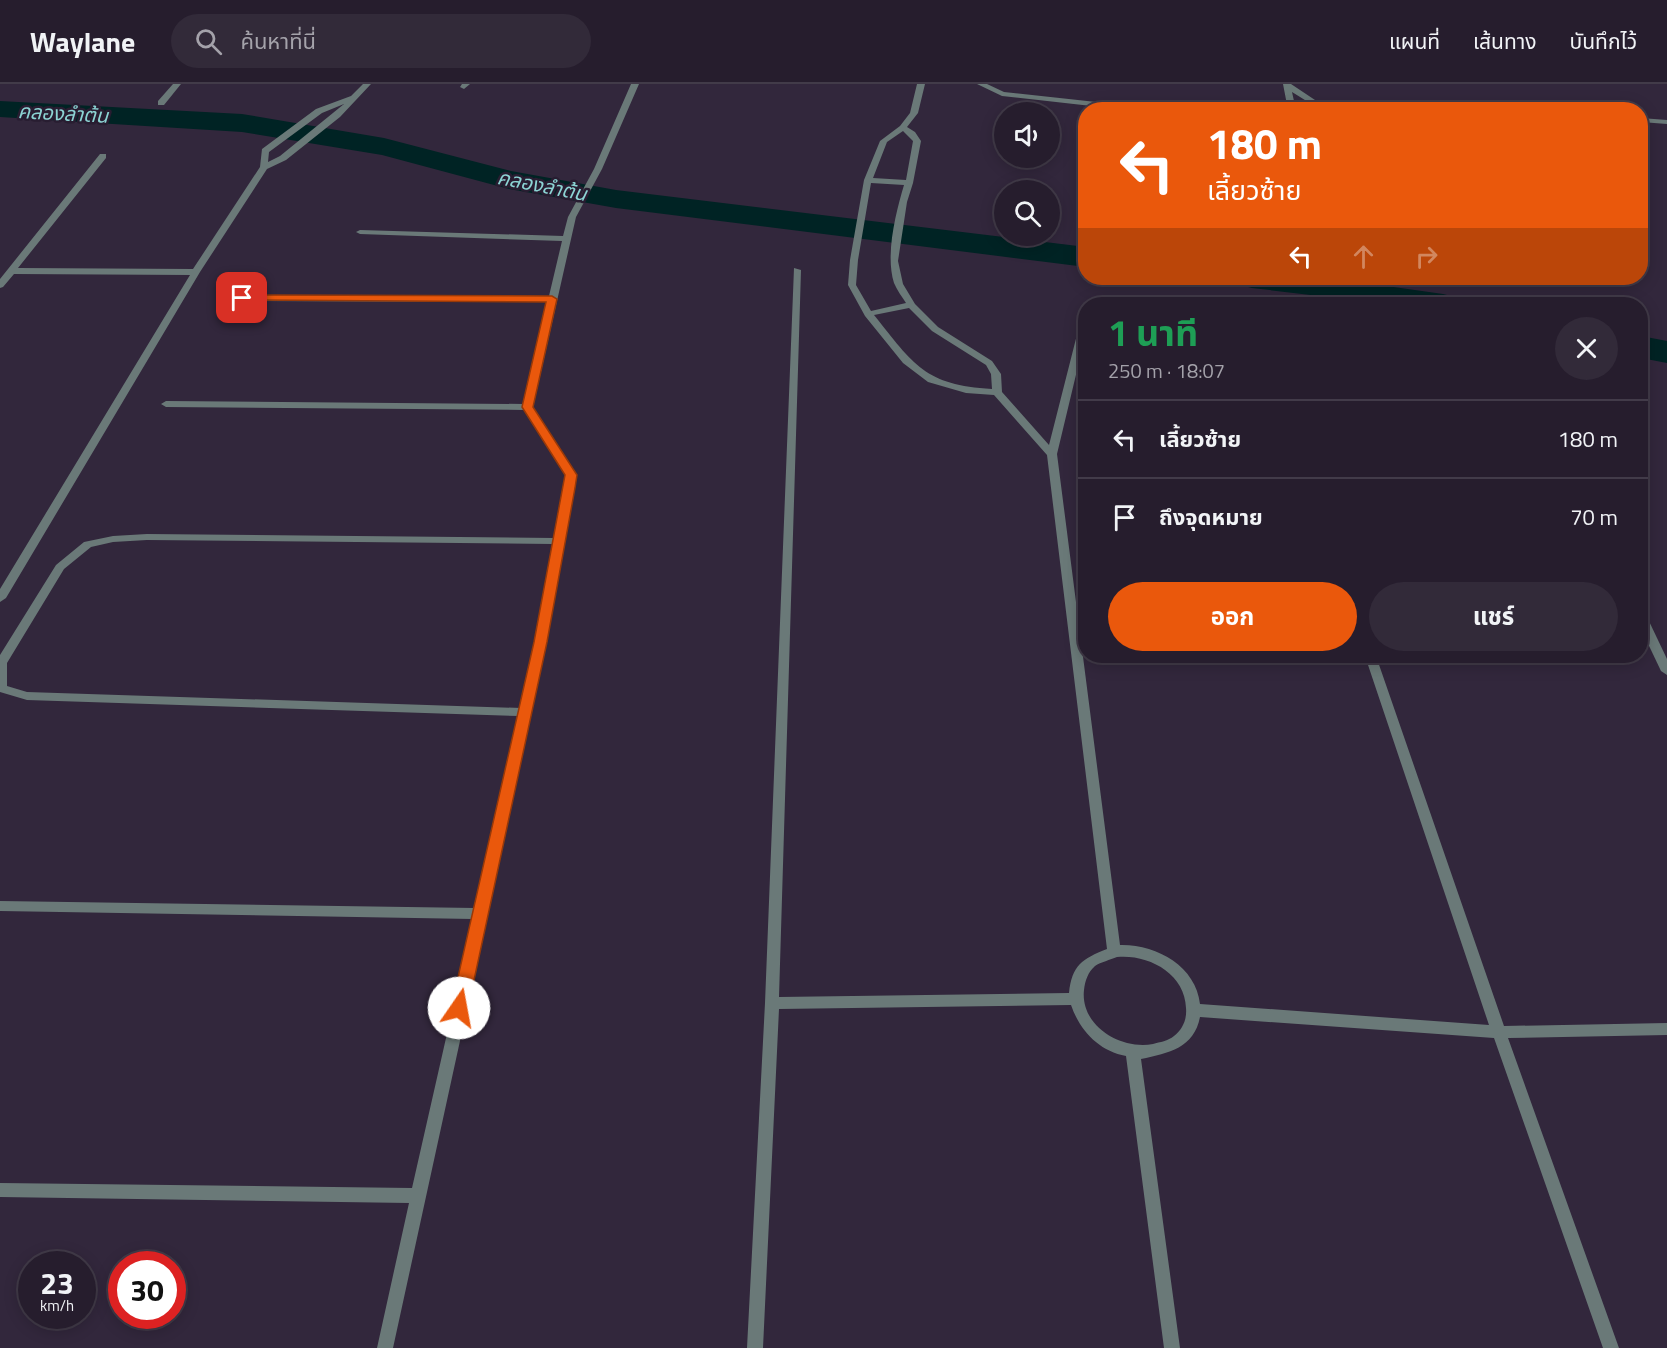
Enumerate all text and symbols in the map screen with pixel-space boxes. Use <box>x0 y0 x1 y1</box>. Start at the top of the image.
search box <box>171 14 591 68</box>
text: Waylane <box>30 20 135 63</box>
text: ค้นหาที่นี่ <box>240 24 316 58</box>
icon: search <box>192 25 225 58</box>
text: แผนที่ <box>1389 25 1440 57</box>
text: เส้นทาง <box>1473 25 1537 57</box>
text: บันทึกไว้ <box>1570 25 1637 57</box>
water label: คลองลำต้น <box>17 95 111 131</box>
map controls <box>994 102 1060 246</box>
button: sound <box>994 102 1060 168</box>
text: 180 m <box>1207 111 1322 175</box>
icon: left <box>1108 126 1186 204</box>
water label: คลองลำต้น <box>495 161 591 209</box>
text: เลี้ยวซ้าย <box>1207 169 1301 210</box>
button: search <box>994 180 1060 246</box>
icon: left <box>1284 240 1317 273</box>
icon: ahead <box>1347 240 1380 273</box>
icon: right <box>1410 240 1443 273</box>
pin <box>216 272 267 323</box>
icon: arrive <box>225 281 258 314</box>
text: 1 นาที <box>1108 305 1198 360</box>
button: close <box>1555 317 1618 380</box>
text: 250 m · 18:07 <box>1108 355 1225 386</box>
text: เลี้ยวซ้าย <box>1159 422 1241 456</box>
text: 180 m <box>1558 422 1618 456</box>
icon: left <box>1108 423 1141 456</box>
text: ถึงจุดหมาย <box>1159 500 1263 534</box>
text: 70 m <box>1570 500 1618 534</box>
icon: arrive <box>1108 501 1141 534</box>
button: ออก <box>1108 582 1357 651</box>
button: แชร์ <box>1369 582 1618 651</box>
position arrow <box>427 976 491 1040</box>
speed limit sign: 30 <box>108 1251 186 1329</box>
text: 23 <box>40 1260 74 1306</box>
text: km/h <box>40 1294 74 1317</box>

